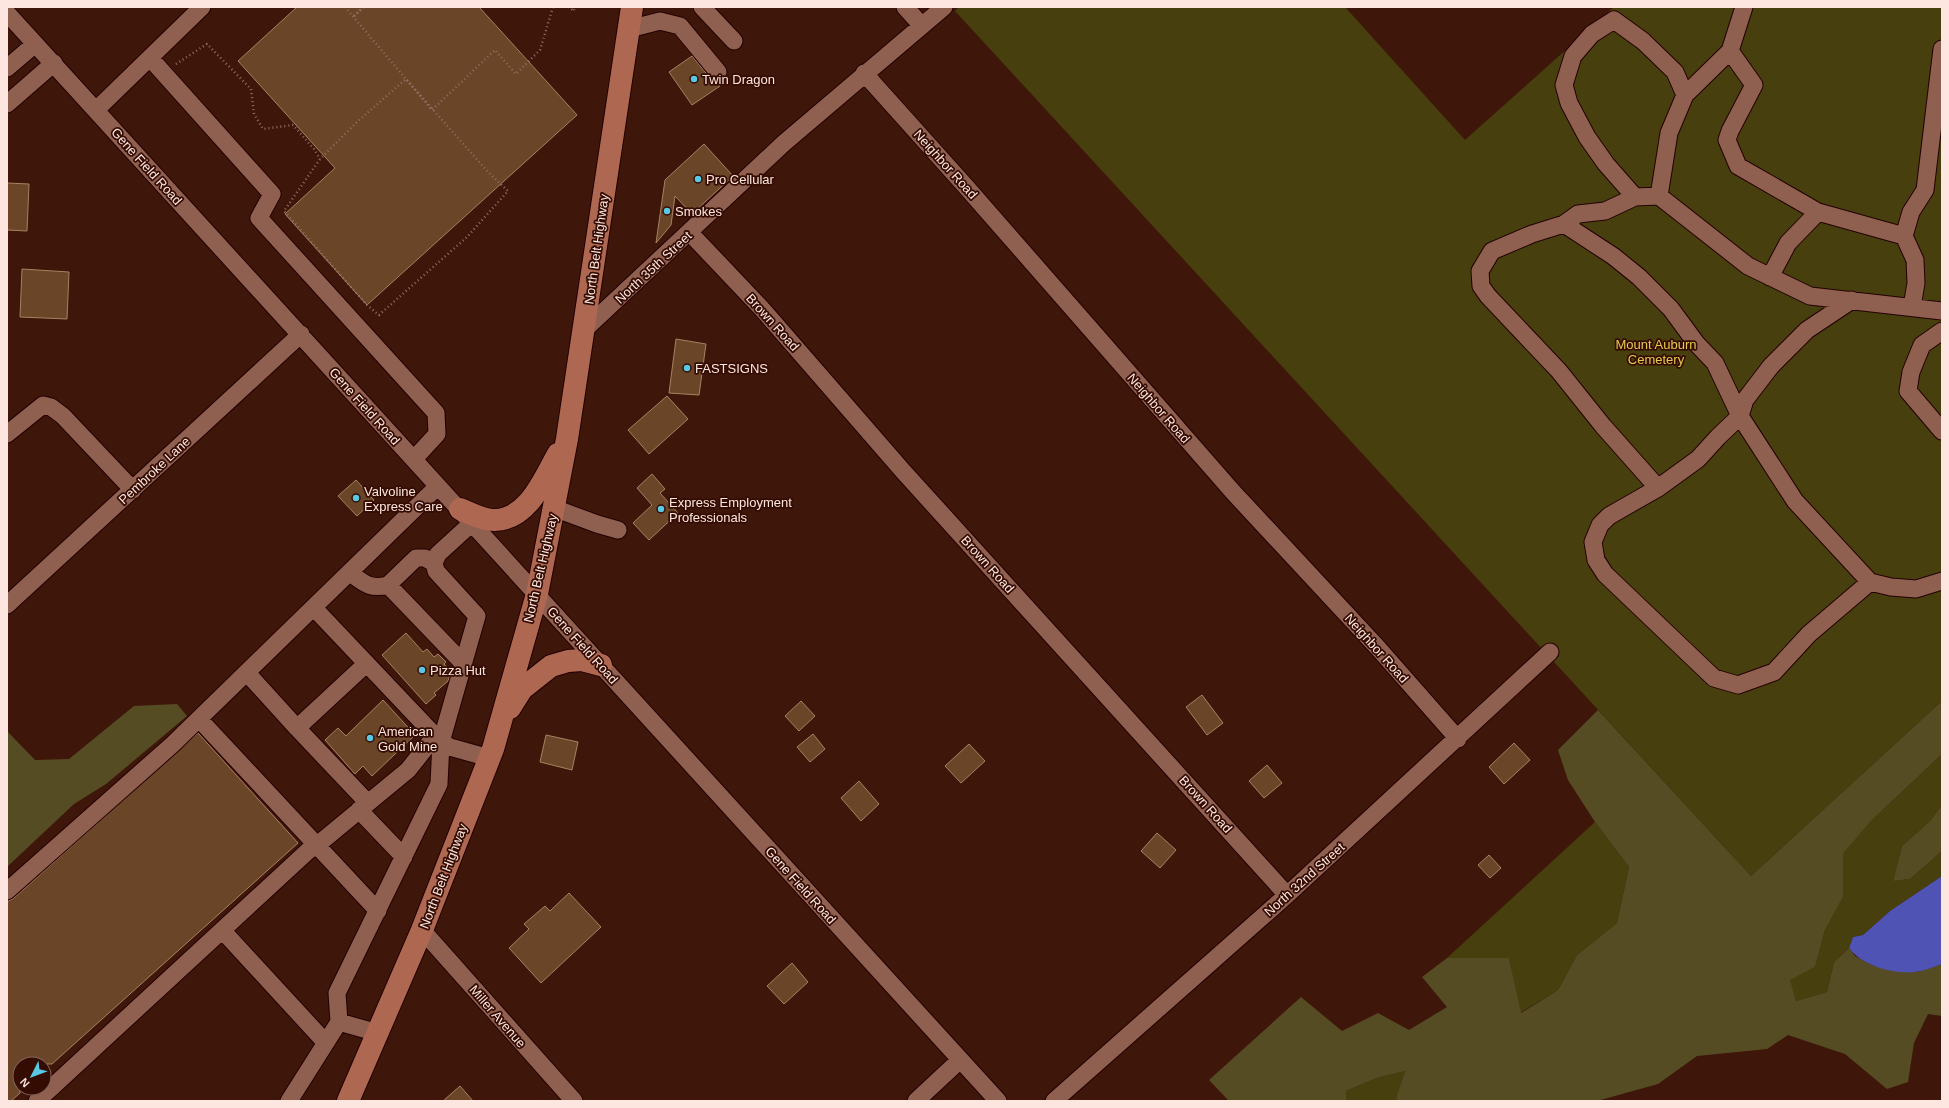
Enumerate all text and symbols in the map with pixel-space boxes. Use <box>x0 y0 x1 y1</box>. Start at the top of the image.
place label: Twin Dragon <box>702 72 775 87</box>
marker: Twin Dragon <box>689 74 699 84</box>
street label: Gene Field Road <box>108 125 185 208</box>
street label: Neighbor Road <box>911 127 980 202</box>
place label: Pro Cellular <box>706 172 775 187</box>
marker: Pro Cellular <box>693 174 703 184</box>
street label: North Belt Highway <box>581 192 612 305</box>
place label: Smokes <box>675 204 722 219</box>
marker: Smokes <box>662 206 672 216</box>
street label: North 35th Street <box>612 228 695 307</box>
street label: Brown Road <box>743 291 802 354</box>
park label: Mount Auburn Cemetery <box>1616 337 1696 367</box>
place label: FASTSIGNS <box>695 361 768 376</box>
marker: FASTSIGNS <box>682 363 692 373</box>
street label: Gene Field Road <box>326 365 403 448</box>
street label: Neighbor Road <box>1124 370 1193 446</box>
street label: Pembroke Lane <box>116 434 193 507</box>
place label: Valvoline Express Care <box>364 484 443 514</box>
marker: Valvoline Express Care <box>351 493 361 503</box>
place label: Express Employment Professionals <box>669 495 792 525</box>
marker: Express Employment Professionals <box>656 504 666 514</box>
street label: North Belt Highway <box>521 512 560 624</box>
street label: Brown Road <box>958 533 1017 596</box>
street label: Gene Field Road <box>544 604 621 687</box>
street label: Neighbor Road <box>1342 611 1411 686</box>
place label: Pizza Hut <box>430 663 486 678</box>
marker: Pizza Hut <box>417 665 427 675</box>
place label: American Gold Mine <box>378 724 437 754</box>
marker: American Gold Mine <box>365 733 375 743</box>
street label: Brown Road <box>1176 773 1235 836</box>
street label: North Belt Highway <box>417 821 471 931</box>
street label: North 32nd Street <box>1261 839 1348 919</box>
street label: Gene Field Road <box>762 844 839 927</box>
street label: Miller Avenue <box>466 982 529 1051</box>
north arrow <box>12 1056 52 1096</box>
text: N <box>17 1076 32 1090</box>

